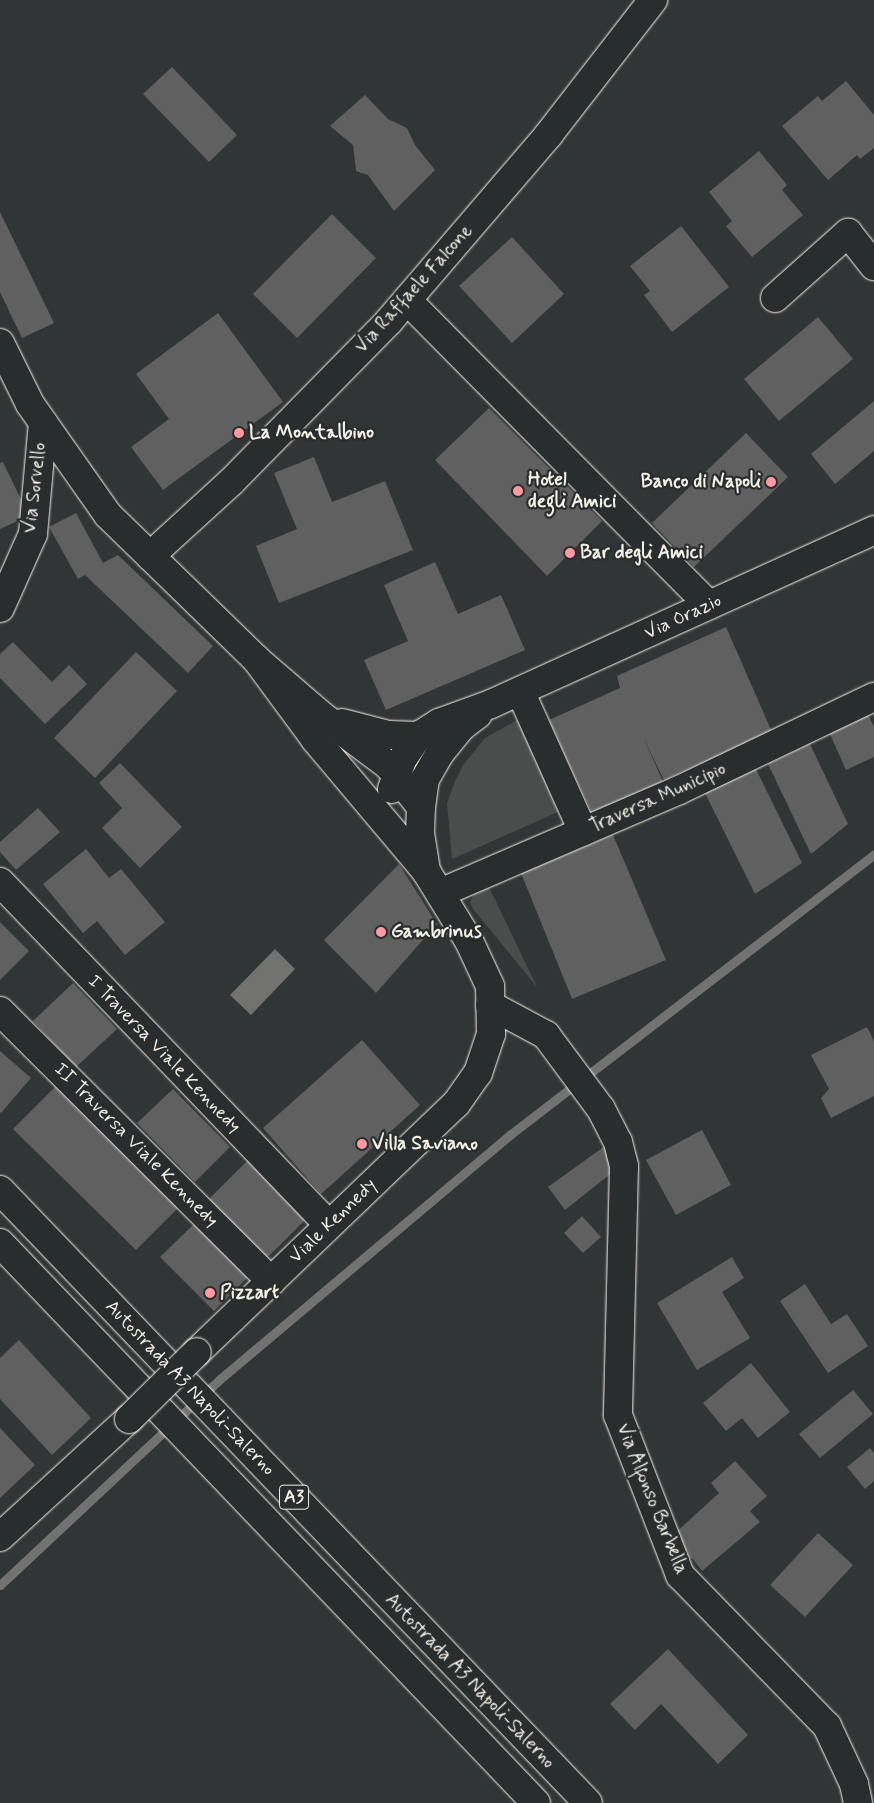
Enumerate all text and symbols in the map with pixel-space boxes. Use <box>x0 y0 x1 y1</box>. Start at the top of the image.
street label: Via Raffaele Falcone <box>351 221 477 357</box>
place label: La Montalbino <box>249 422 371 444</box>
marker: La Montalbino <box>233 427 245 439</box>
street label: Via Sorvello <box>18 442 52 534</box>
place label: Hotel degli Amici <box>528 469 616 513</box>
place label: Banco di Napoli <box>640 471 761 493</box>
marker: Banco di Napoli <box>765 476 777 488</box>
marker: Hotel degli Amici <box>512 485 524 497</box>
place label: Bar degli Amici <box>580 542 703 564</box>
marker: Bar degli Amici <box>564 547 576 559</box>
street label: Via Orazio <box>640 589 726 645</box>
street label: Traversa Municipio <box>586 757 730 839</box>
place label: Gambrinus <box>391 921 482 943</box>
marker: Gambrinus <box>375 926 387 938</box>
street label: I Traversa Viale Kennedy <box>83 970 245 1138</box>
street label: II Traversa Viale Kennedy <box>50 1059 222 1231</box>
place label: Villa Saviano <box>372 1133 479 1155</box>
marker: Villa Saviano <box>356 1138 368 1150</box>
street label: Viale Kennedy <box>282 1171 384 1271</box>
place label: Pizzart <box>220 1282 279 1304</box>
marker: Pizzart <box>204 1287 216 1299</box>
street label: Autostrada A3 Napoli-Salerno <box>100 1296 280 1480</box>
street label: Via Alfonso Barbella <box>611 1420 693 1578</box>
road number: A3 <box>279 1481 309 1512</box>
street label: Autostrada A3 Napoli-Salerno <box>380 1589 560 1773</box>

